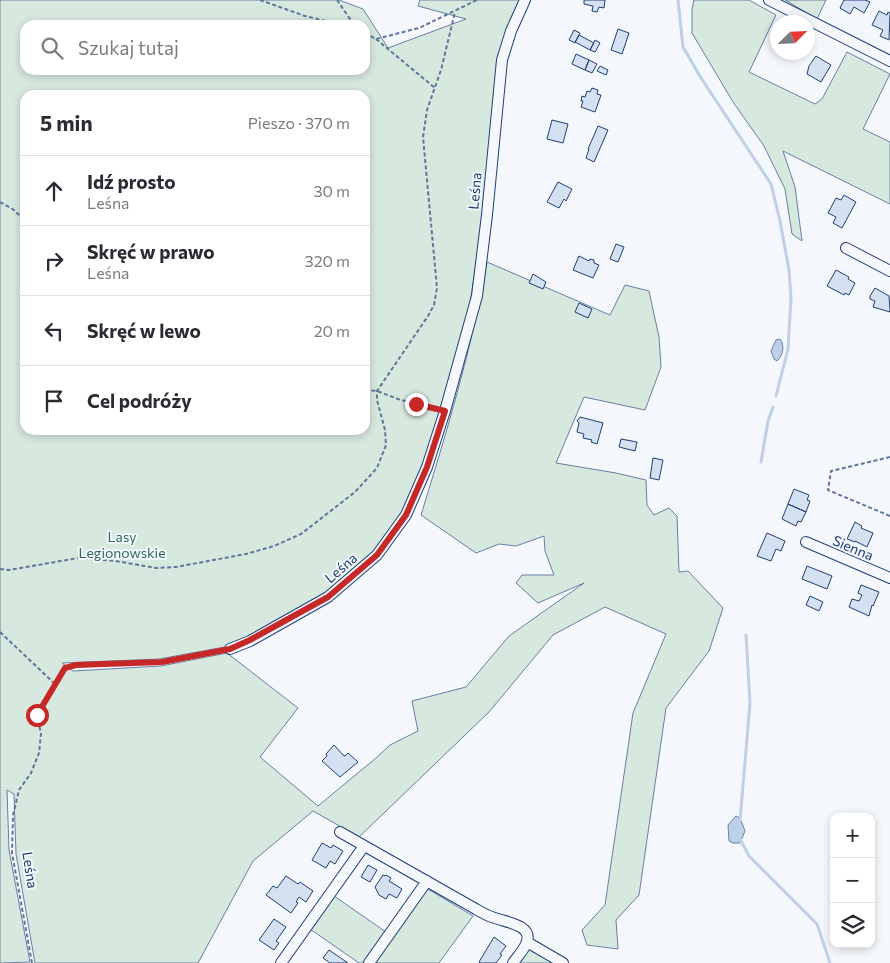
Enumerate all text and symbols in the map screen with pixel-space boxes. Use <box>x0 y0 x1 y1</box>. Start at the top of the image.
north arrow <box>770 15 815 60</box>
search box <box>20 20 370 75</box>
icon: search <box>38 34 66 62</box>
text: Szukaj tutaj <box>78 36 179 59</box>
text: 5 min <box>40 110 93 135</box>
text: Pieszo · 370 m <box>248 113 350 132</box>
text: Idź prosto <box>87 170 176 193</box>
street label: Leśna <box>464 172 485 210</box>
icon: ahead <box>40 177 68 205</box>
text: 30 m <box>313 181 350 200</box>
text: Leśna <box>87 193 129 212</box>
text: Skręć w prawo <box>87 240 215 263</box>
icon: right <box>40 247 68 275</box>
text: 320 m <box>305 251 350 270</box>
text: Leśna <box>87 263 129 282</box>
icon: left <box>40 317 68 345</box>
text: Skręć w lewo <box>87 319 201 342</box>
text: 20 m <box>314 321 350 340</box>
icon: arrive <box>40 387 68 415</box>
text: Cel podróży <box>87 389 192 412</box>
route end <box>405 393 428 416</box>
park label: Lasy Legionowskie <box>78 528 166 561</box>
street label: Sienna <box>830 531 876 564</box>
street label: Leśna <box>321 549 360 586</box>
route start <box>26 704 49 727</box>
map controls <box>830 813 875 948</box>
button: + <box>830 813 875 858</box>
street label: Leśna <box>19 850 42 890</box>
button: − <box>830 858 875 903</box>
button: layers <box>830 903 875 948</box>

